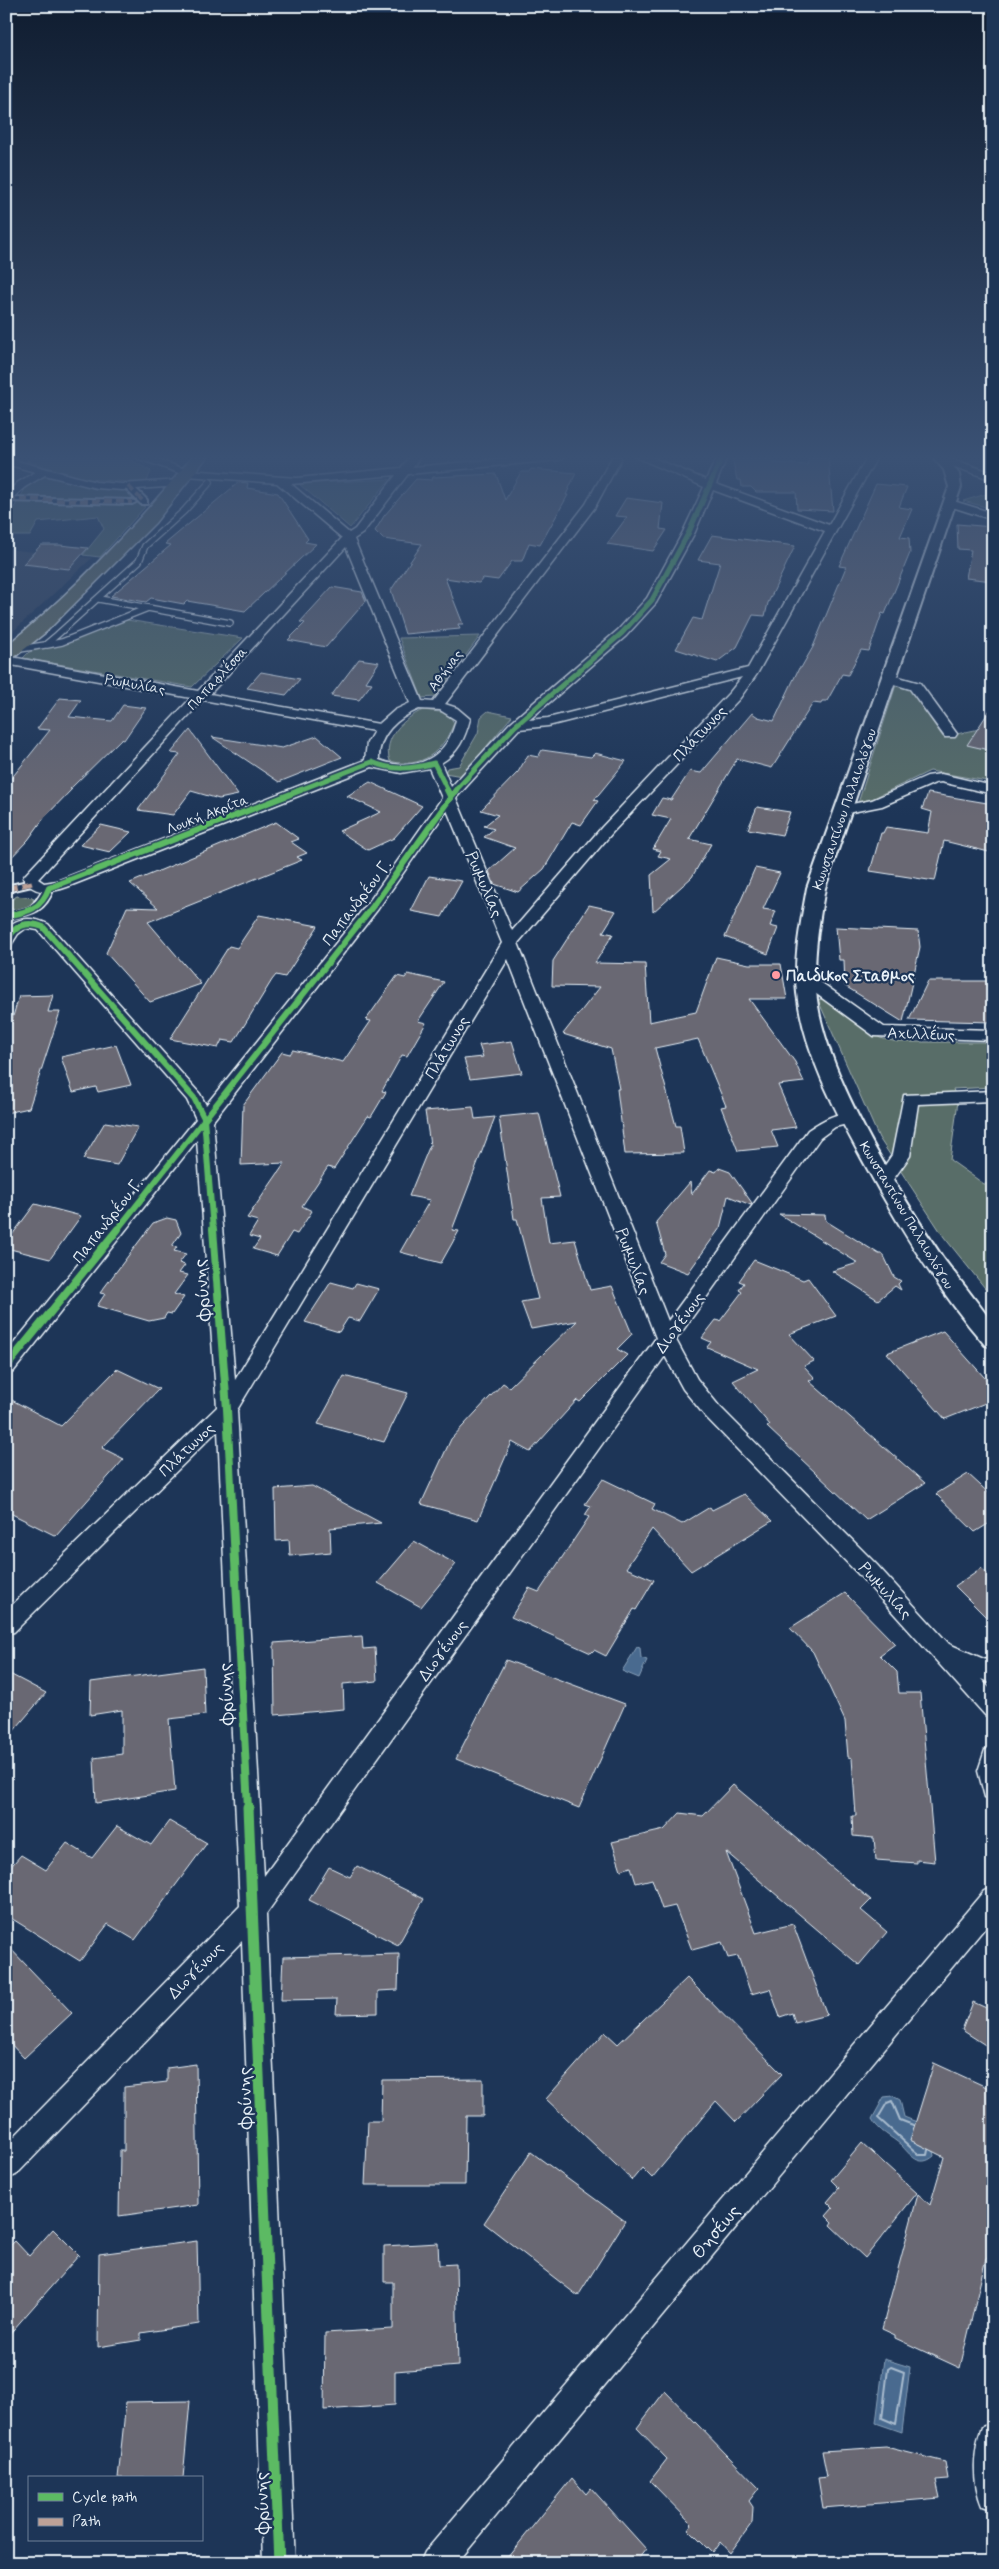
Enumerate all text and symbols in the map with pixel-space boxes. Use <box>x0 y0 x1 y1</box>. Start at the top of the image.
street label: Παπαφλέσσα <box>183 642 252 714</box>
street label: Αθήνας <box>424 646 467 695</box>
street label: Ρωμυλίας <box>103 671 166 699</box>
street label: Πλάτωνος <box>669 701 732 767</box>
street label: Κωνσταντίνου Παλαιολόγου <box>809 726 881 892</box>
street label: Λουκή Ακρίτα <box>164 791 251 839</box>
street label: Ρωμυλίας <box>460 848 507 921</box>
street label: Παπανδρέου Γ. <box>317 855 397 950</box>
place label: Παιδικος Σταθμος <box>786 966 915 987</box>
marker: Παιδικος Σταθμος <box>770 969 782 981</box>
street label: Πλάτωνος <box>420 1012 474 1083</box>
street label: Αχιλλέως <box>887 1022 955 1046</box>
street label: Κωνσταντίνου Παλαιολόγου <box>855 1138 958 1293</box>
street label: Παπανδρέου Γ. <box>67 1173 148 1268</box>
street label: Ρωμυλίας <box>610 1225 655 1298</box>
street label: Φρύνης <box>187 1258 218 1323</box>
street label: Διογένους <box>650 1287 710 1358</box>
street label: Πλάτωνος <box>155 1418 219 1482</box>
street label: Ρωμυλίας <box>854 1558 916 1624</box>
street label: Διογένους <box>413 1615 473 1686</box>
street label: Φρύνης <box>212 1662 241 1726</box>
street label: Διογένους <box>163 1937 228 2004</box>
street label: Φρύνης <box>232 2067 259 2130</box>
street label: Θησέως <box>686 2200 746 2264</box>
street label: Φρύνης <box>249 2472 276 2535</box>
legend <box>28 2476 202 2542</box>
text: Cycle path <box>72 2488 137 2508</box>
text: Path <box>72 2512 101 2532</box>

